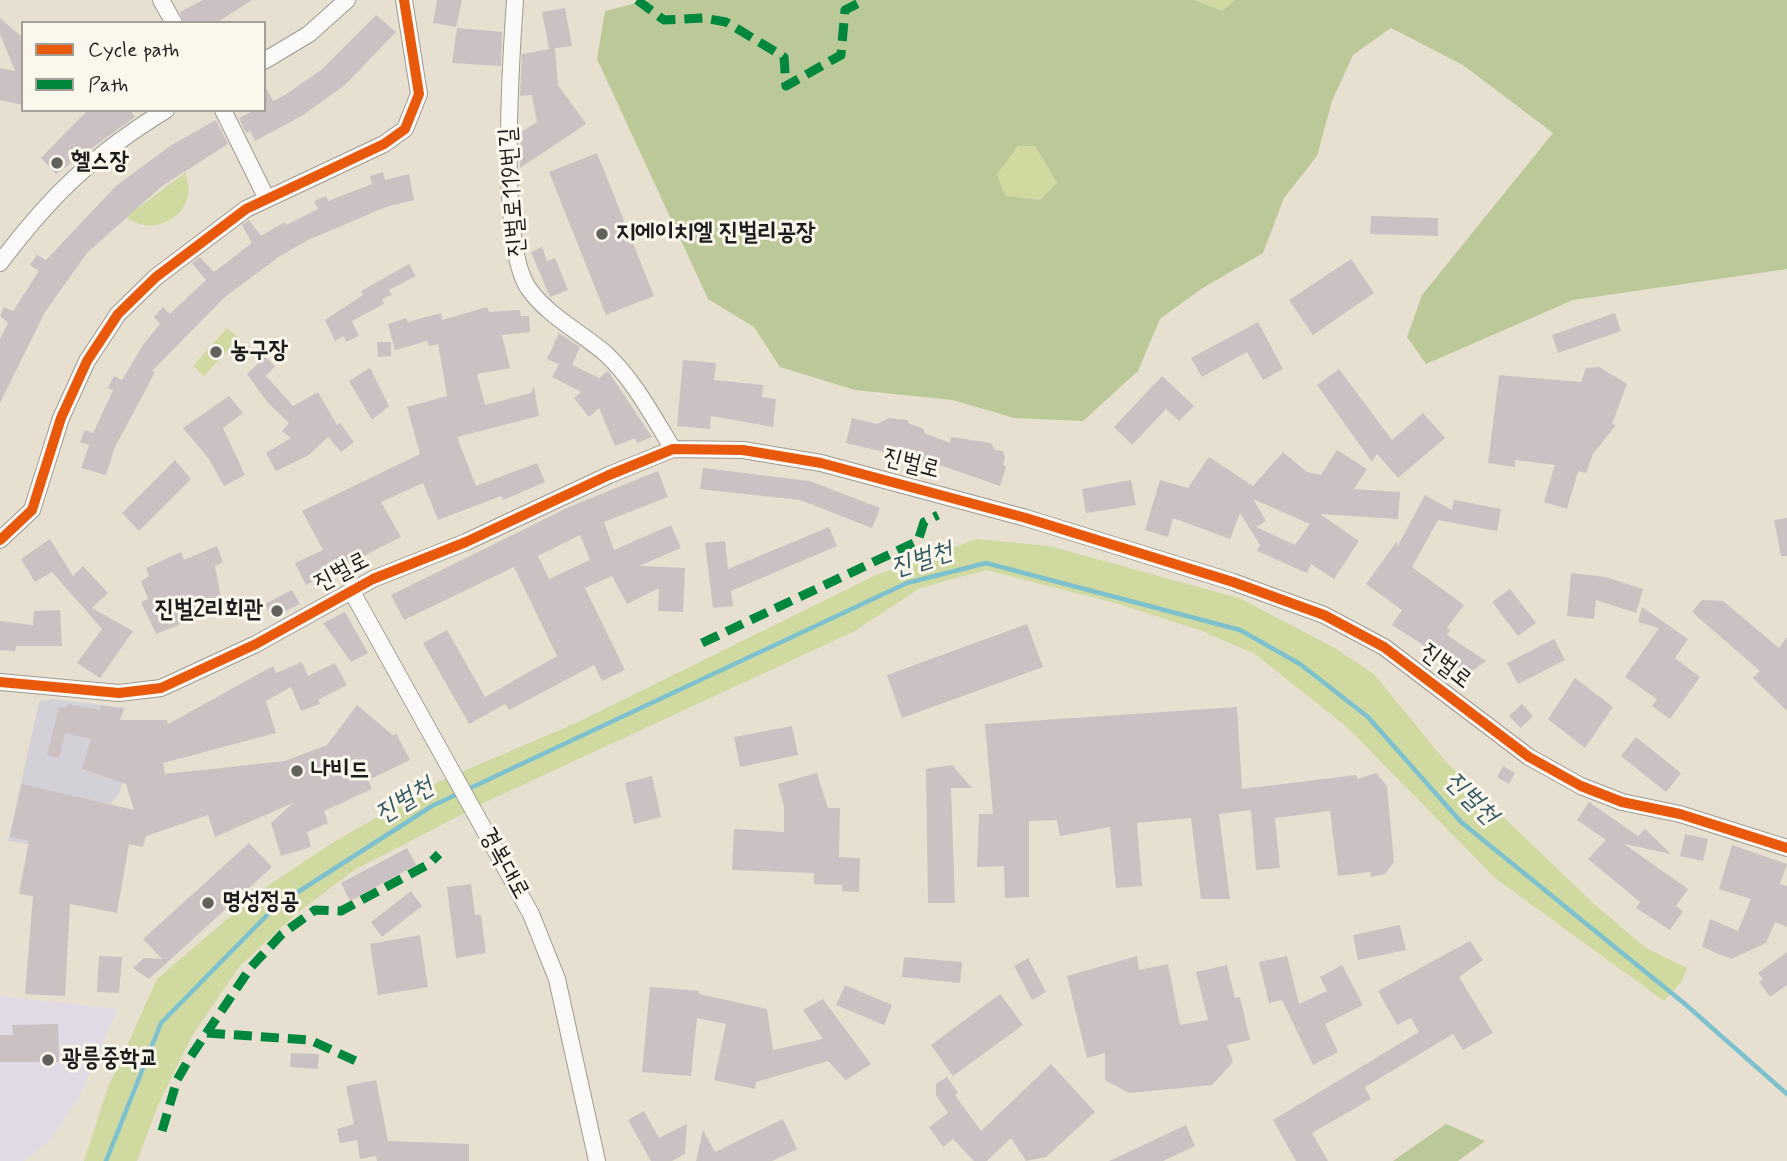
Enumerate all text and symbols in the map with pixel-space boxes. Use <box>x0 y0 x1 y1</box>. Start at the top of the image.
legend <box>21 21 266 112</box>
text: Cycle path <box>88 36 179 64</box>
text: Path <box>88 71 128 99</box>
street label: 진벌로119번길 <box>495 126 533 258</box>
place label: 헬스장 <box>71 149 129 177</box>
marker: 헬스장 <box>49 155 65 171</box>
place label: 지에이치엘 진벌리공장 <box>616 220 816 248</box>
marker: 지에이치엘 진벌리공장 <box>594 226 610 242</box>
place label: 농구장 <box>230 338 288 366</box>
marker: 농구장 <box>208 344 224 360</box>
street label: 진벌로 <box>879 444 943 486</box>
water label: 진벌천 <box>887 537 957 585</box>
street label: 진벌로 <box>310 547 374 599</box>
place label: 진벌2리회관 <box>155 597 263 625</box>
marker: 진벌2리회관 <box>269 603 285 619</box>
street label: 진벌로 <box>1413 638 1477 696</box>
place label: 나비드 <box>311 757 369 785</box>
marker: 나비드 <box>289 763 305 779</box>
water label: 진벌천 <box>1437 766 1503 832</box>
water label: 진벌천 <box>370 772 440 832</box>
street label: 경복대로 <box>472 823 534 905</box>
place label: 명성정공 <box>222 889 299 917</box>
marker: 명성정공 <box>200 895 216 911</box>
place label: 광릉중학교 <box>62 1046 159 1074</box>
marker: 광릉중학교 <box>40 1052 56 1068</box>

